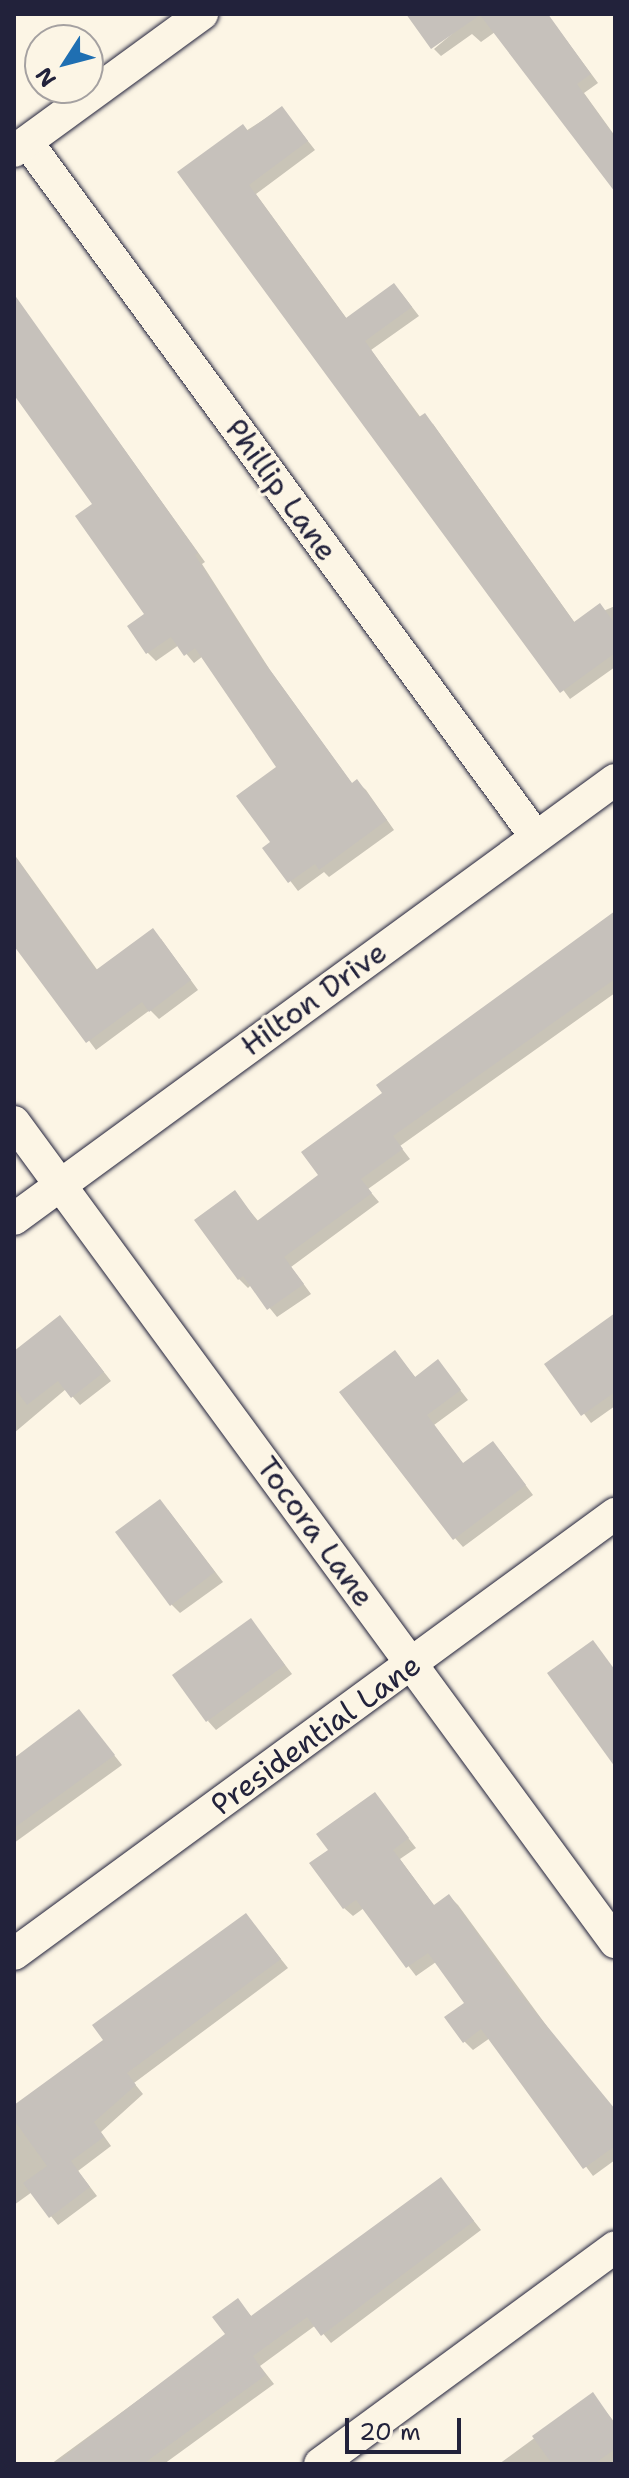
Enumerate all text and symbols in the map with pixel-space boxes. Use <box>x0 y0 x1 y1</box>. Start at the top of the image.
north arrow <box>24 24 104 104</box>
text: N <box>29 62 63 93</box>
street label: Phillip Lane <box>217 412 345 568</box>
street label: Hilton Drive <box>234 934 394 1064</box>
street label: Tocora Lane <box>249 1450 381 1614</box>
street label: Presidential Lane <box>204 1647 428 1823</box>
scale bar <box>349 2402 465 2452</box>
text: 20 m <box>359 2416 421 2448</box>

